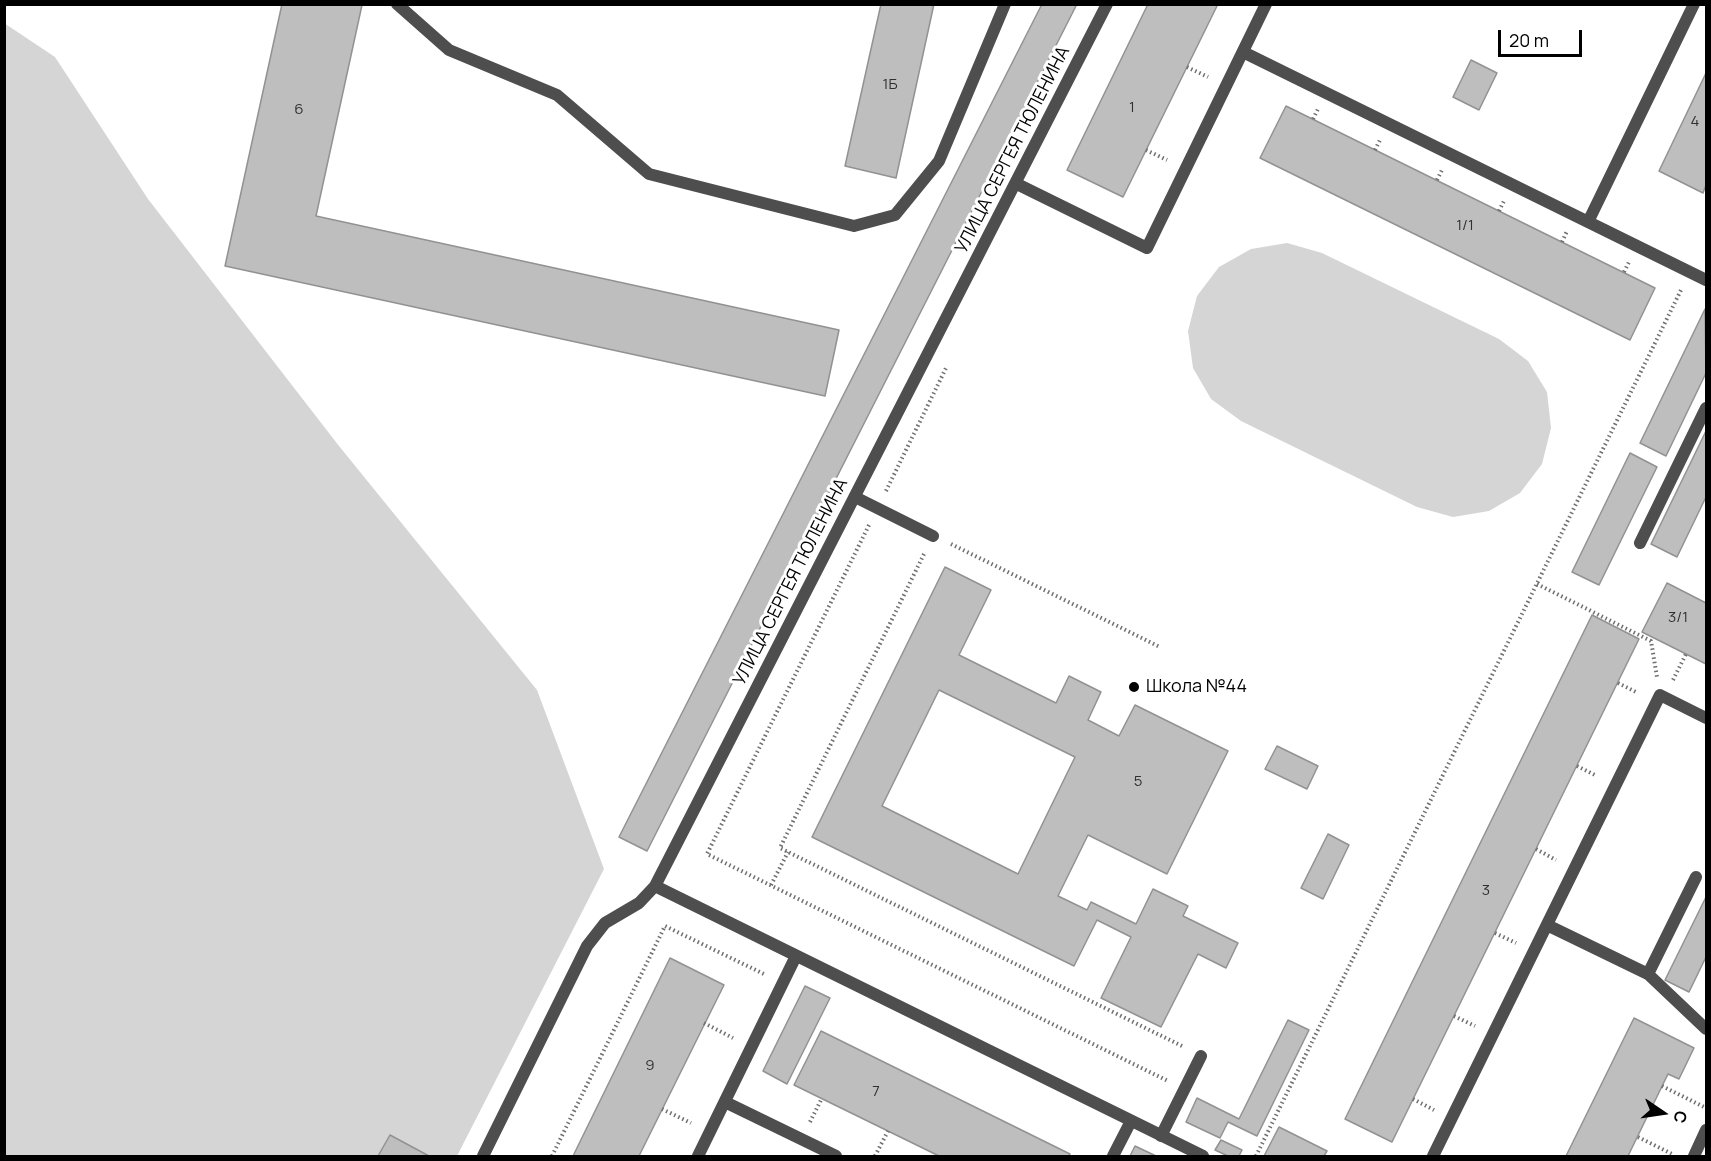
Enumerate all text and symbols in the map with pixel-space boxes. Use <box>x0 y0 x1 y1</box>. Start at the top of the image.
scale bar <box>1501 18 1585 56</box>
text: 20 m <box>1509 28 1549 52</box>
street label: УЛИЦА СЕРГЕЯ ТЮЛЕНИНА <box>951 43 1075 257</box>
house number: 1Б <box>883 76 897 94</box>
house number: 1 <box>1129 99 1135 117</box>
house number: 6 <box>294 101 304 119</box>
house number: 4 <box>1691 113 1699 131</box>
house number: 1/1 <box>1456 217 1474 235</box>
street label: УЛИЦА СЕРГЕЯ ТЮЛЕНИНА <box>729 475 853 689</box>
house number: 3/1 <box>1668 609 1688 627</box>
place label: Школа №44 <box>1146 676 1247 698</box>
marker: Школа №44 <box>1127 680 1141 694</box>
house number: 5 <box>1134 773 1142 791</box>
house number: 3 <box>1482 882 1490 900</box>
house number: 9 <box>645 1057 655 1075</box>
house number: 7 <box>872 1083 880 1101</box>
north arrow <box>1633 1083 1693 1143</box>
text: С <box>1668 1109 1693 1125</box>

